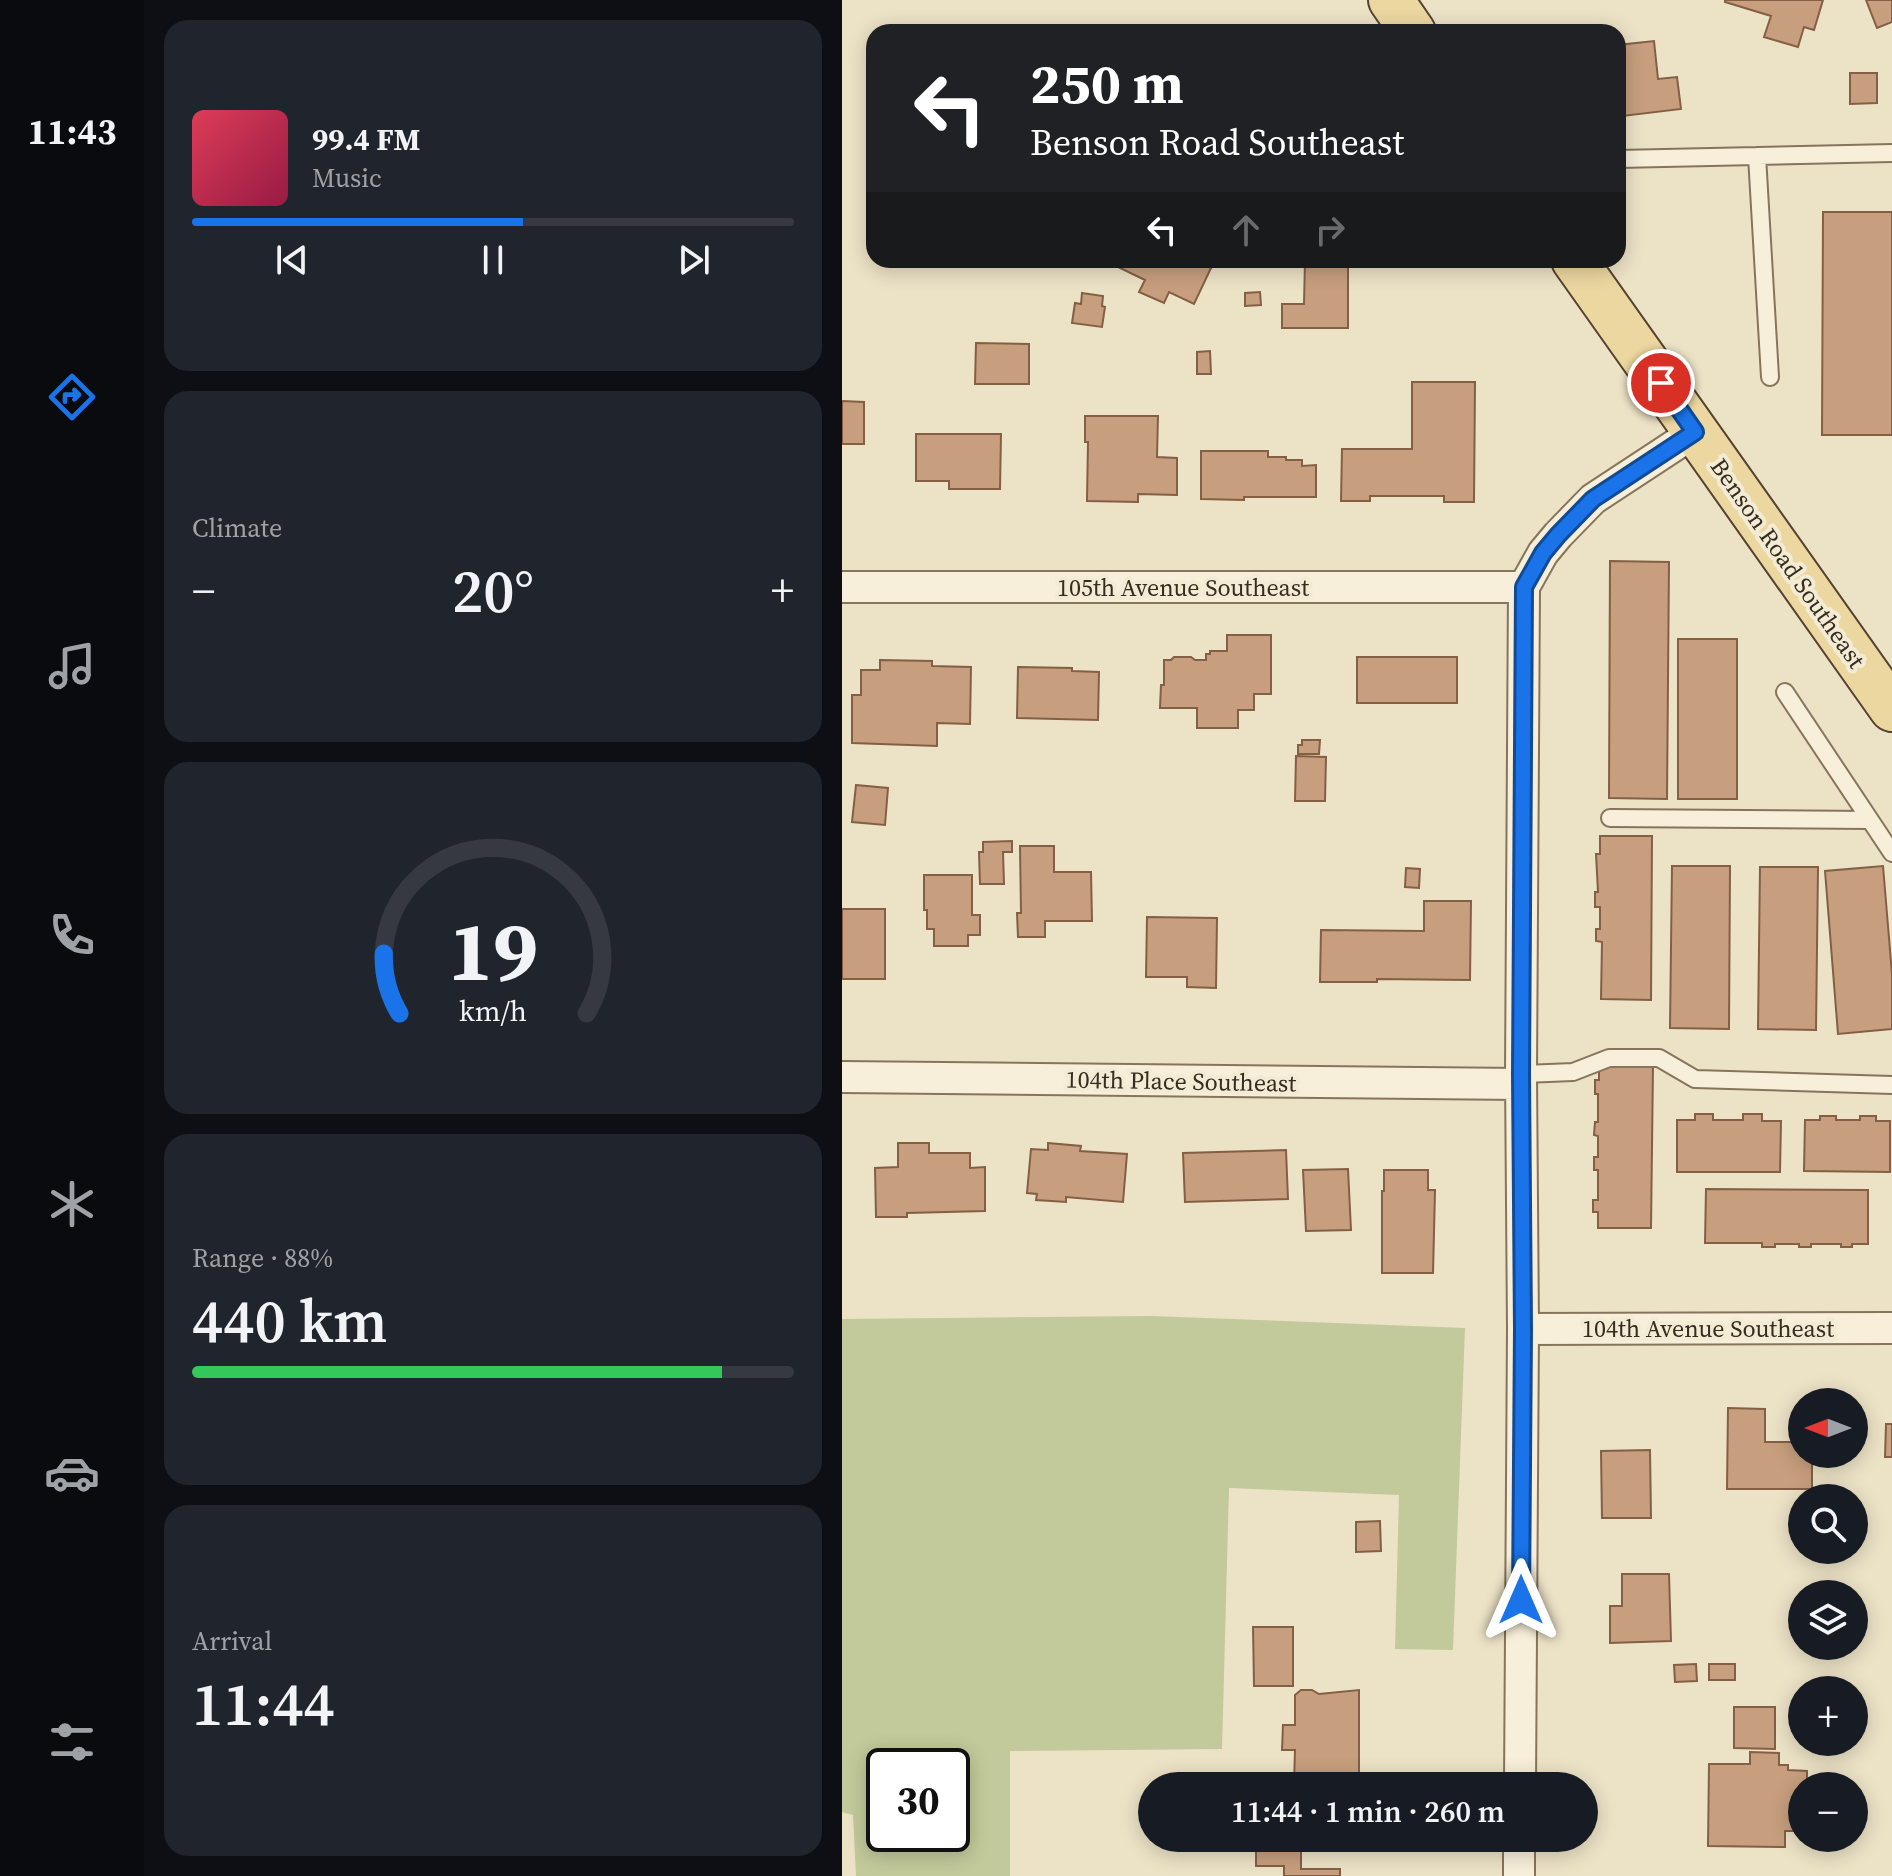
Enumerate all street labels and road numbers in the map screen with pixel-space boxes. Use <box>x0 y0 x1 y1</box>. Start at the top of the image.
street label: Benson Road Southeast <box>1703 451 1873 675</box>
street label: 105th Avenue Southeast <box>1057 571 1309 604</box>
street label: 104th Place Southeast <box>1065 1062 1297 1100</box>
street label: 104th Avenue Southeast <box>1582 1312 1834 1345</box>

